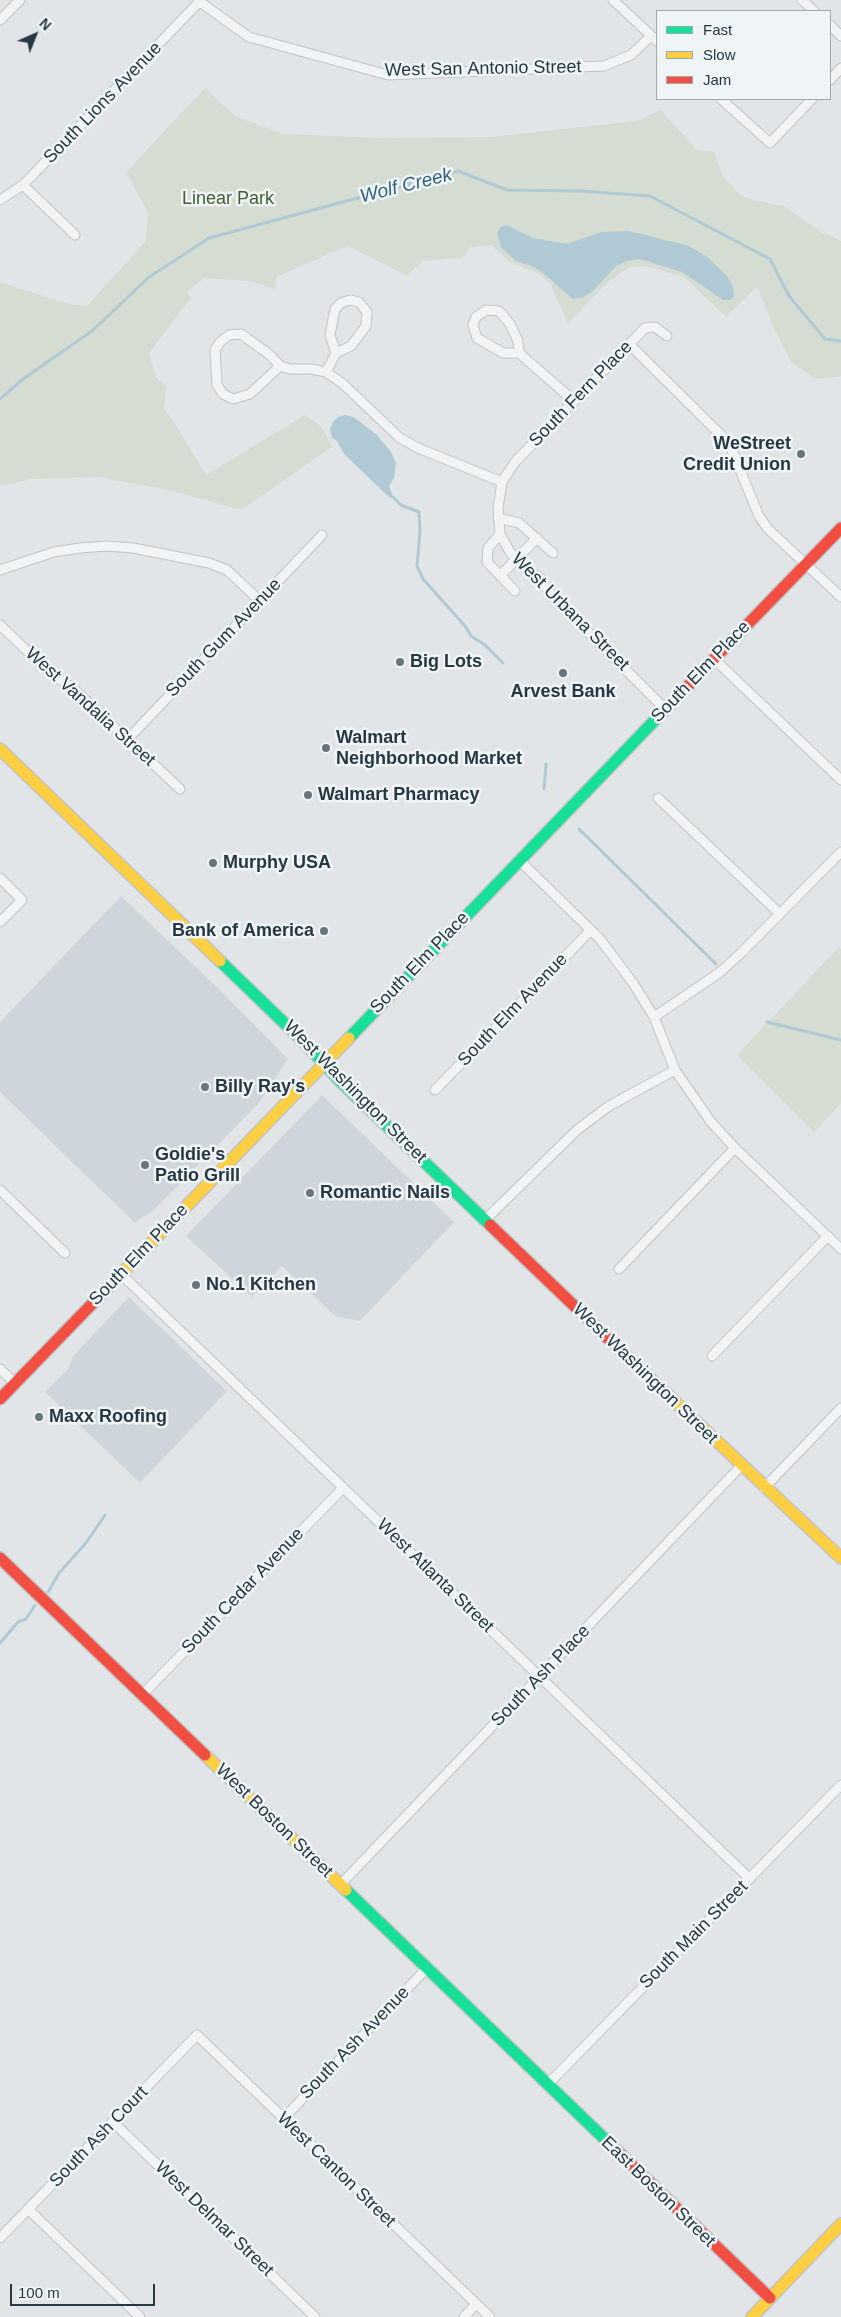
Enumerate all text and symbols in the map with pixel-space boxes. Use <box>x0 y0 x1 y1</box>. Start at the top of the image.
north arrow <box>10 10 60 60</box>
legend <box>656 10 831 100</box>
text: N <box>36 15 55 33</box>
text: Fast <box>703 21 732 38</box>
street label: South Lions Avenue <box>39 38 167 168</box>
text: Slow <box>703 46 736 63</box>
street label: West San Antonio Street <box>384 56 582 82</box>
text: Jam <box>703 71 731 88</box>
water label: Wolf Creek <box>358 164 454 208</box>
park label: Linear Park <box>182 188 274 210</box>
street label: South Fern Place <box>525 336 637 452</box>
place label: WeStreet Credit Union <box>683 433 791 476</box>
marker: WeStreet Credit Union <box>795 448 807 460</box>
street label: West Urbana Street <box>507 549 633 675</box>
street label: South Gum Avenue <box>162 574 286 702</box>
street label: South Elm Place <box>647 617 755 727</box>
street label: West Vandalia Street <box>21 643 159 771</box>
place label: Big Lots <box>410 651 482 673</box>
marker: Big Lots <box>394 656 406 668</box>
marker: Arvest Bank <box>557 667 569 679</box>
place label: Arvest Bank <box>510 681 616 703</box>
place label: Walmart Neighborhood Market <box>336 727 522 770</box>
marker: Walmart Neighborhood Market <box>320 742 332 754</box>
place label: Walmart Pharmacy <box>318 784 479 806</box>
marker: Walmart Pharmacy <box>302 789 314 801</box>
place label: Murphy USA <box>223 852 331 874</box>
marker: Murphy USA <box>207 857 219 869</box>
street label: South Elm Place <box>366 908 474 1018</box>
place label: Bank of America <box>172 920 314 942</box>
marker: Bank of America <box>318 925 330 937</box>
street label: South Elm Avenue <box>454 949 572 1071</box>
street label: West Washington Street <box>279 1016 431 1168</box>
place label: Billy Ray's <box>215 1076 305 1098</box>
marker: Billy Ray's <box>199 1081 211 1093</box>
place label: Goldie's Patio Grill <box>155 1144 240 1186</box>
marker: Goldie's Patio Grill <box>139 1159 151 1171</box>
place label: Romantic Nails <box>320 1182 450 1204</box>
marker: Romantic Nails <box>304 1187 316 1199</box>
street label: South Elm Place <box>85 1200 193 1310</box>
place label: No.1 Kitchen <box>206 1274 316 1296</box>
marker: No.1 Kitchen <box>190 1279 202 1291</box>
street label: West Washington Street <box>568 1299 722 1449</box>
place label: Maxx Roofing <box>49 1406 167 1428</box>
marker: Maxx Roofing <box>33 1411 45 1423</box>
street label: West Atlanta Street <box>372 1514 498 1638</box>
street label: South Cedar Avenue <box>177 1524 309 1658</box>
street label: South Ash Place <box>487 1621 595 1731</box>
street label: West Boston Street <box>211 1759 337 1883</box>
street label: South Main Street <box>635 1876 753 1994</box>
street label: South Ash Avenue <box>296 1982 414 2104</box>
street label: South Ash Court <box>45 2082 153 2192</box>
street label: West Canton Street <box>272 2108 400 2232</box>
street label: East Boston Street <box>597 2132 719 2252</box>
street label: West Delmar Street <box>150 2157 278 2281</box>
scale bar <box>12 2274 158 2306</box>
text: 100 m <box>18 2284 60 2301</box>

